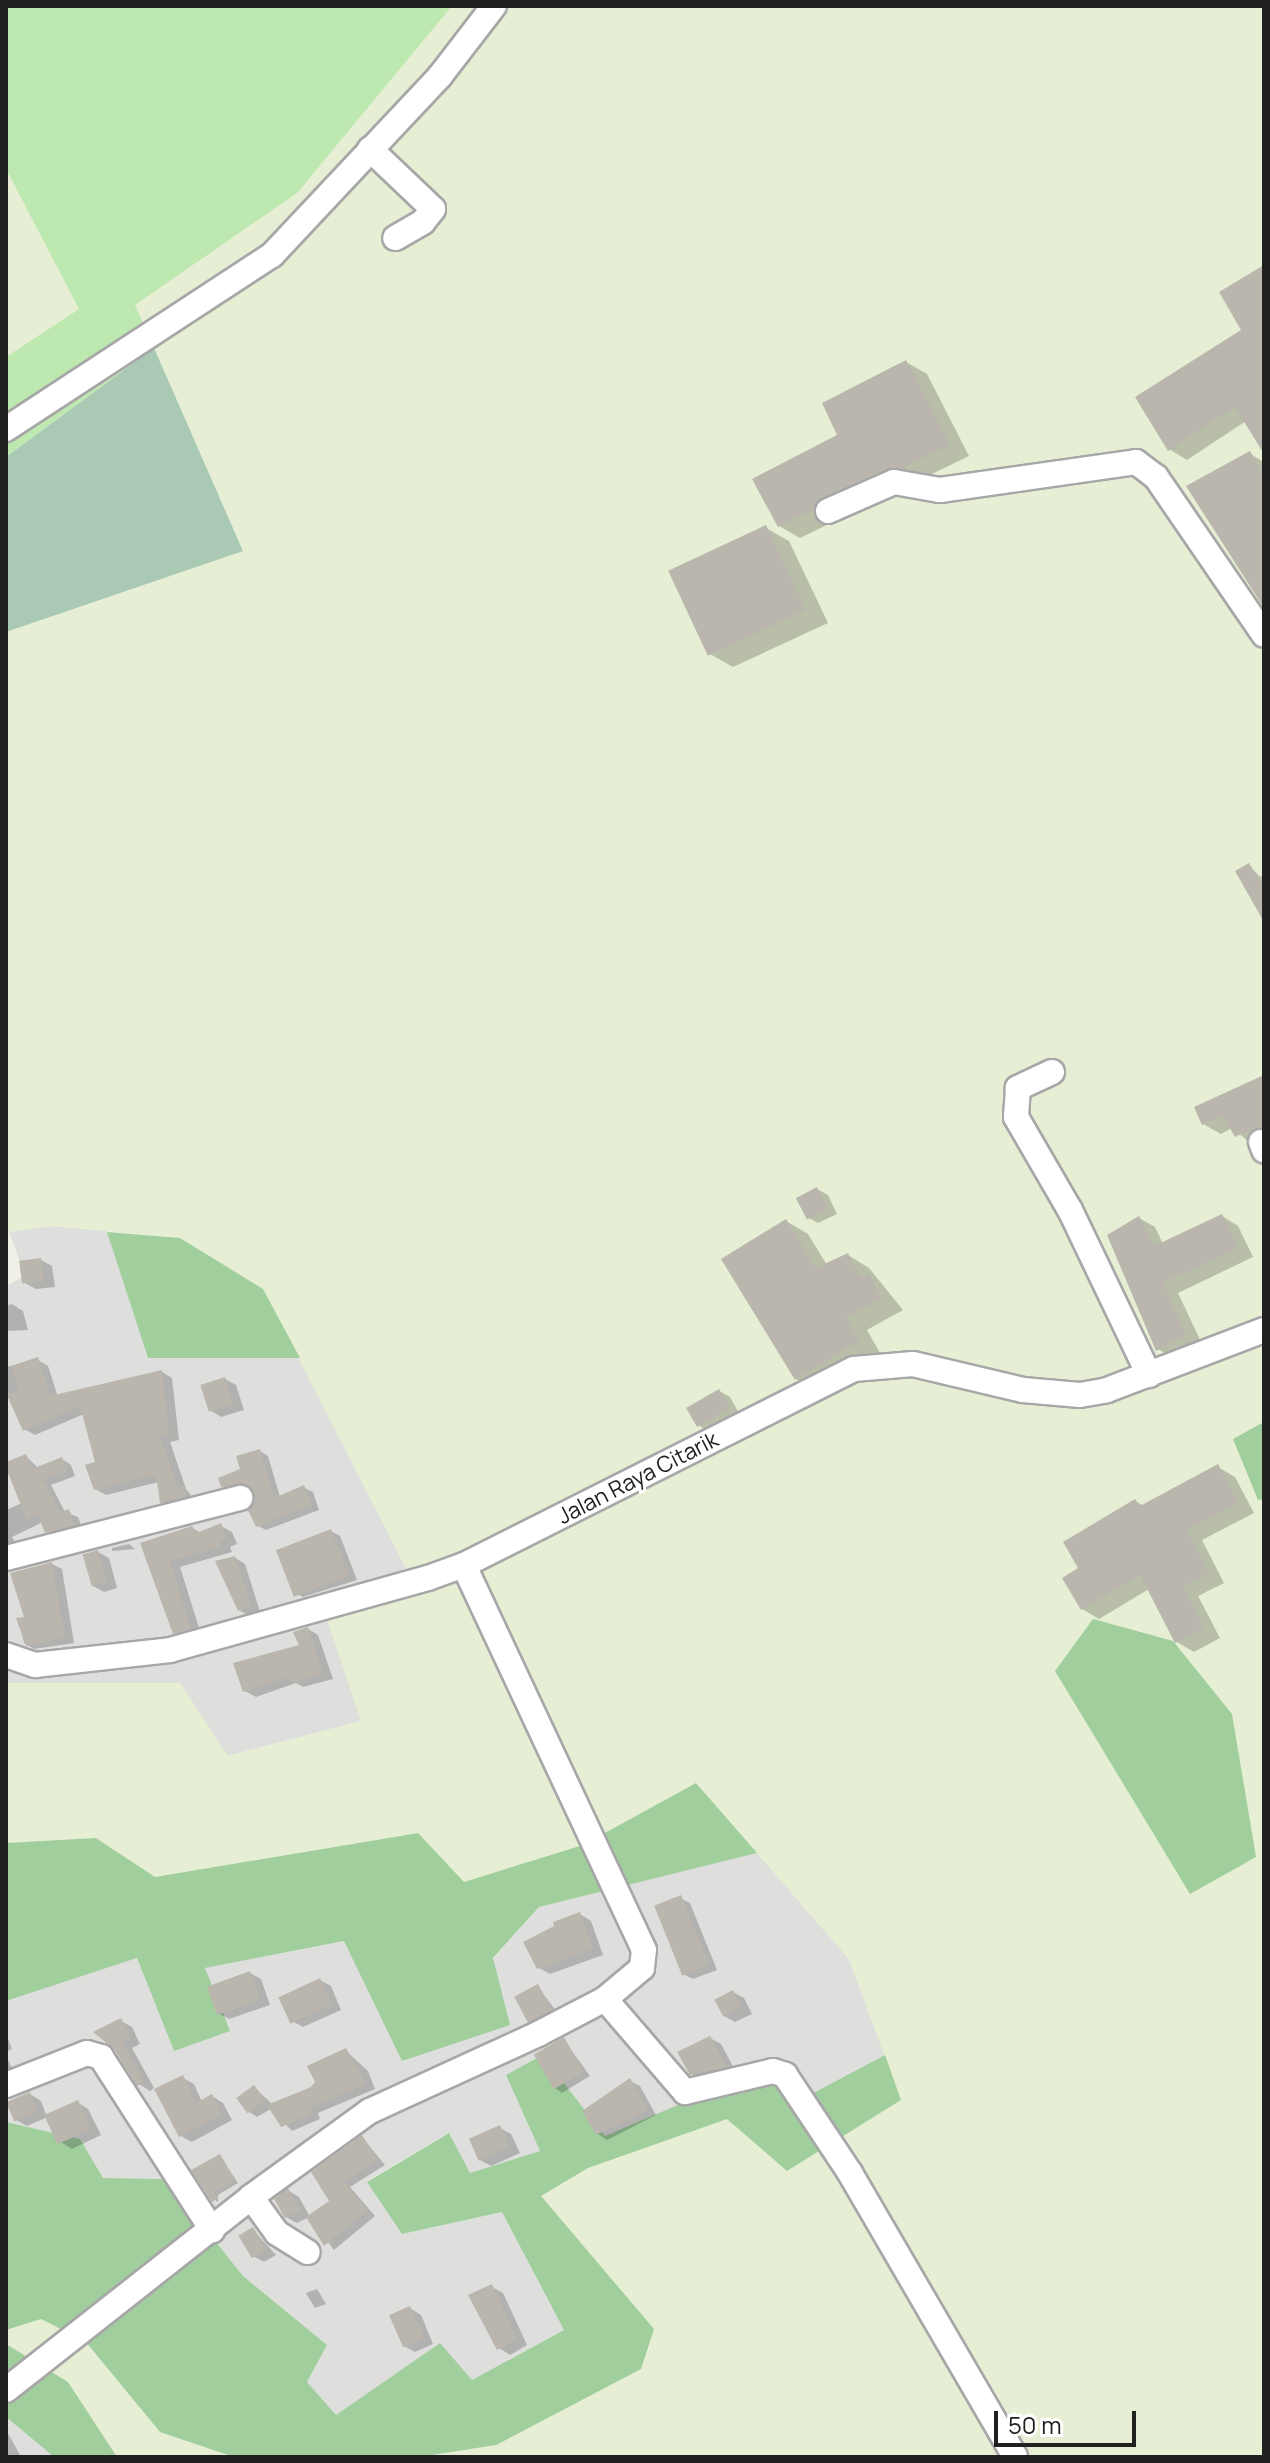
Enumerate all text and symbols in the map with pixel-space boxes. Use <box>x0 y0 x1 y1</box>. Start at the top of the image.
street label: Jalan Raya Citarik <box>553 1426 723 1530</box>
scale bar <box>998 2395 1140 2445</box>
text: 50 m <box>1008 2408 1062 2441</box>

